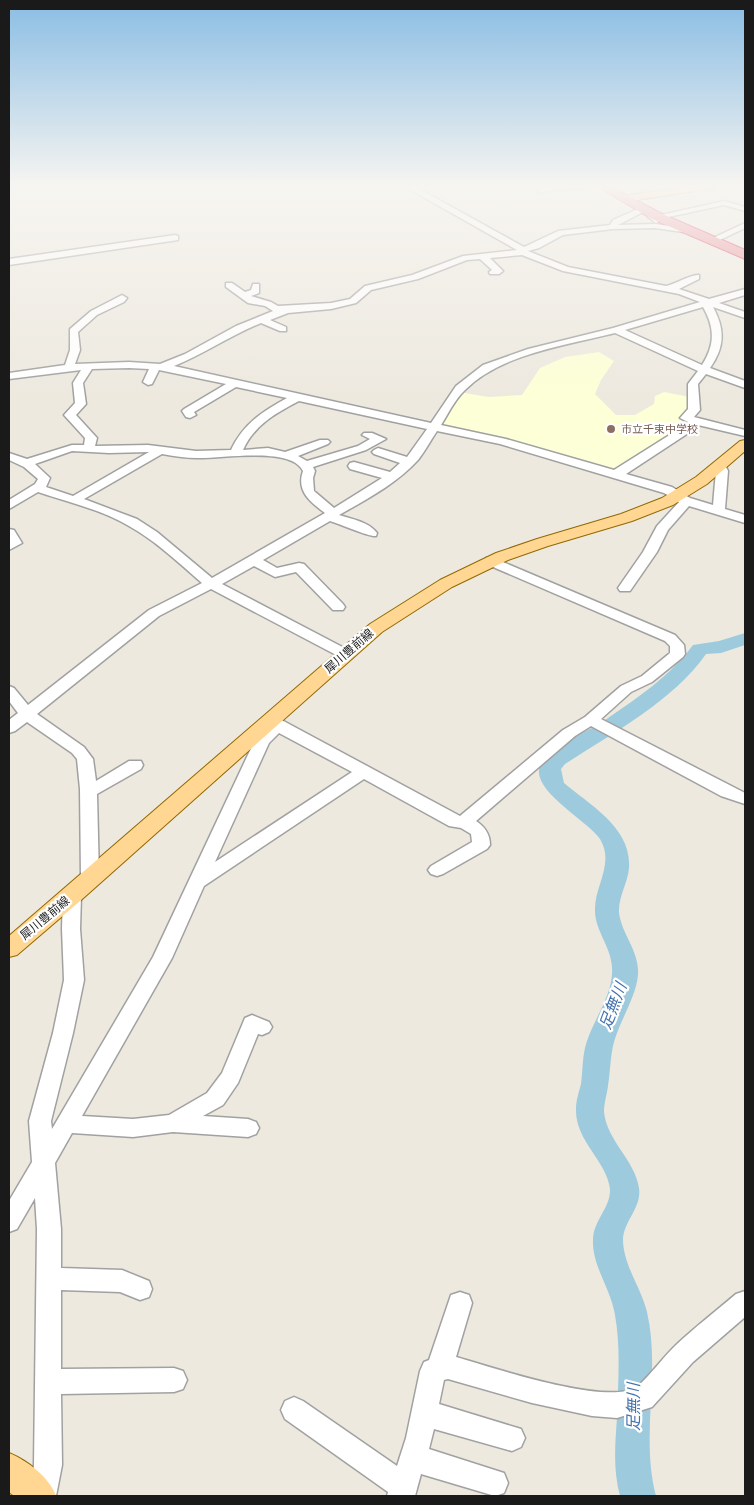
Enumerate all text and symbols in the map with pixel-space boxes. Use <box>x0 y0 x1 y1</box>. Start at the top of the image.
marker: 市立千束中学校 <box>605 423 617 435</box>
place label: 市立千束中学校 <box>621 423 698 436</box>
street label: 犀川豊前線 <box>322 626 376 676</box>
street label: 犀川豊前線 <box>18 893 72 943</box>
water label: 足無川 <box>596 978 631 1032</box>
water label: 足無川 <box>624 1381 643 1431</box>

